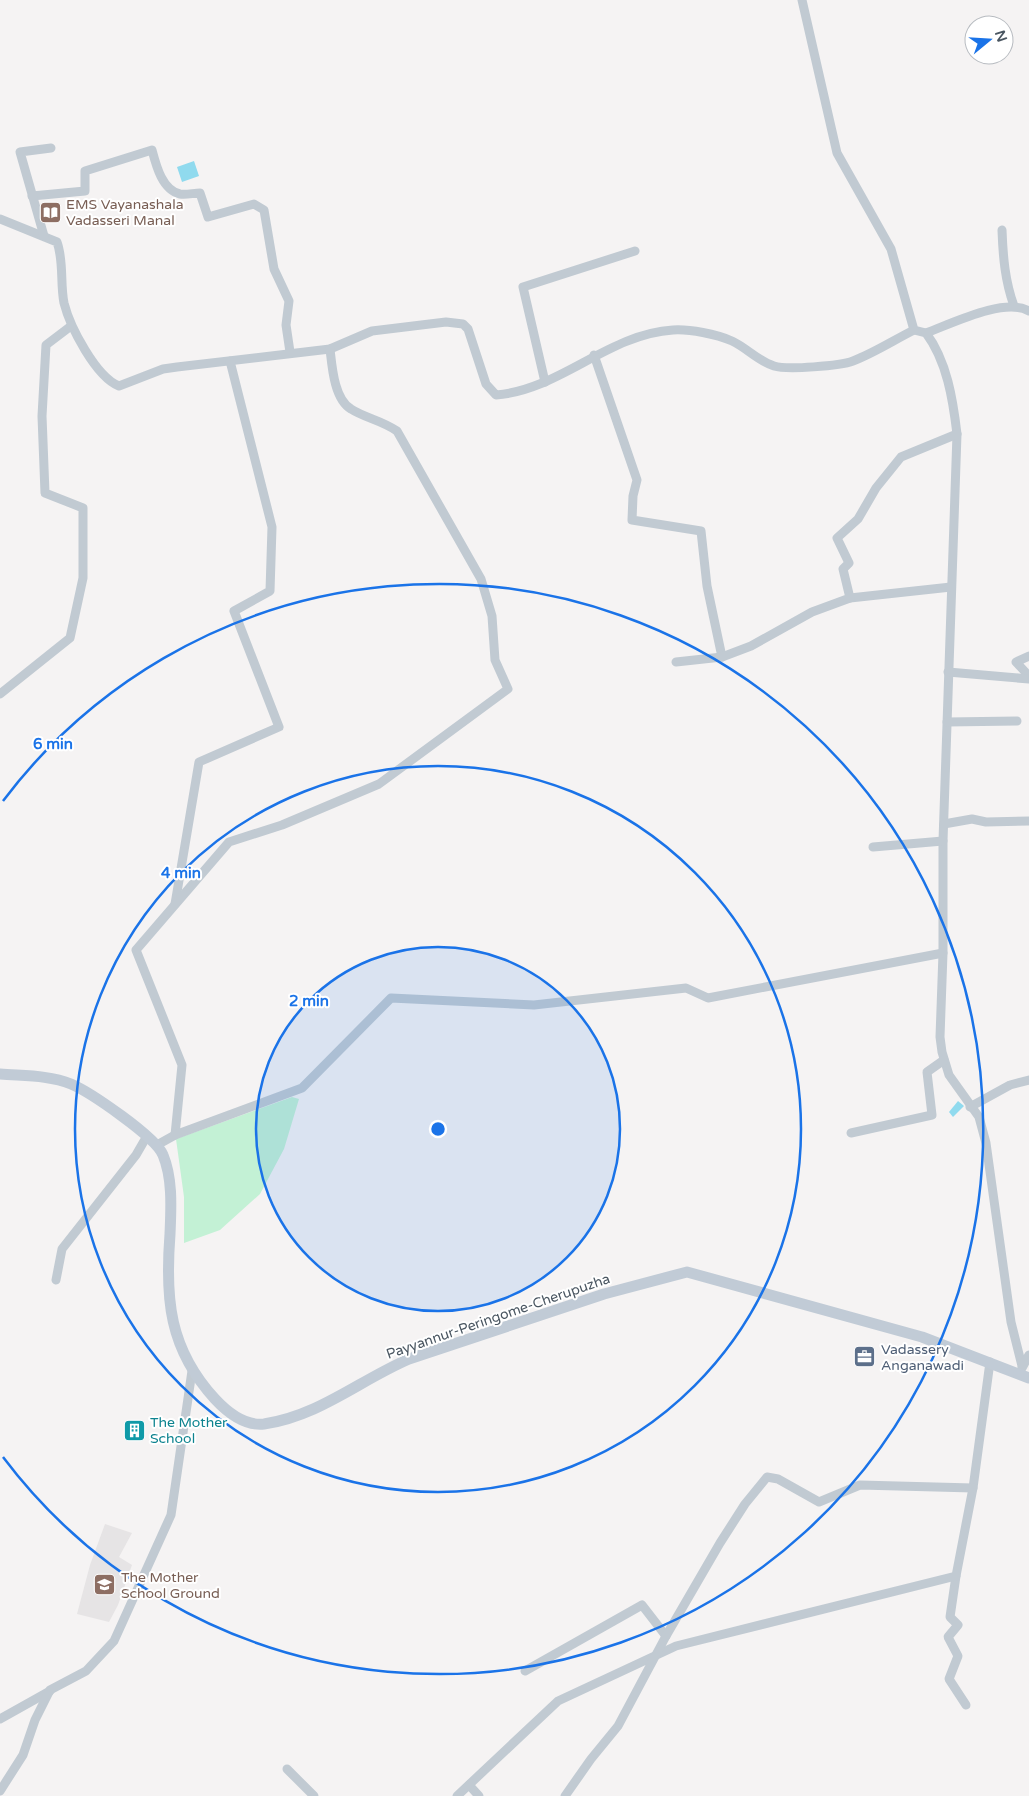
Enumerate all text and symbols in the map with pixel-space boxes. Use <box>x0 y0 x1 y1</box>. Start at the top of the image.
north arrow <box>964 15 1014 65</box>
text: N <box>991 28 1011 44</box>
place label: EMS Vayanashala Vadasseri Manal <box>66 196 184 229</box>
library icon: EMS Vayanashala Vadasseri Manal <box>38 200 62 224</box>
text: 6 min <box>33 735 73 753</box>
text: 4 min <box>161 864 201 882</box>
text: 2 min <box>289 992 329 1010</box>
centre of rings <box>429 1120 447 1138</box>
street label: Payyannur-Peringome-Cherupuzha <box>384 1270 612 1363</box>
place label: Vadassery Anganawadi <box>881 1341 964 1374</box>
office icon: Vadassery Anganawadi <box>853 1345 877 1369</box>
place label: The Mother School <box>150 1414 228 1447</box>
building icon: The Mother School <box>122 1418 146 1442</box>
place label: The Mother School Ground <box>121 1569 220 1602</box>
school or university icon: The Mother School Ground <box>93 1573 117 1597</box>

